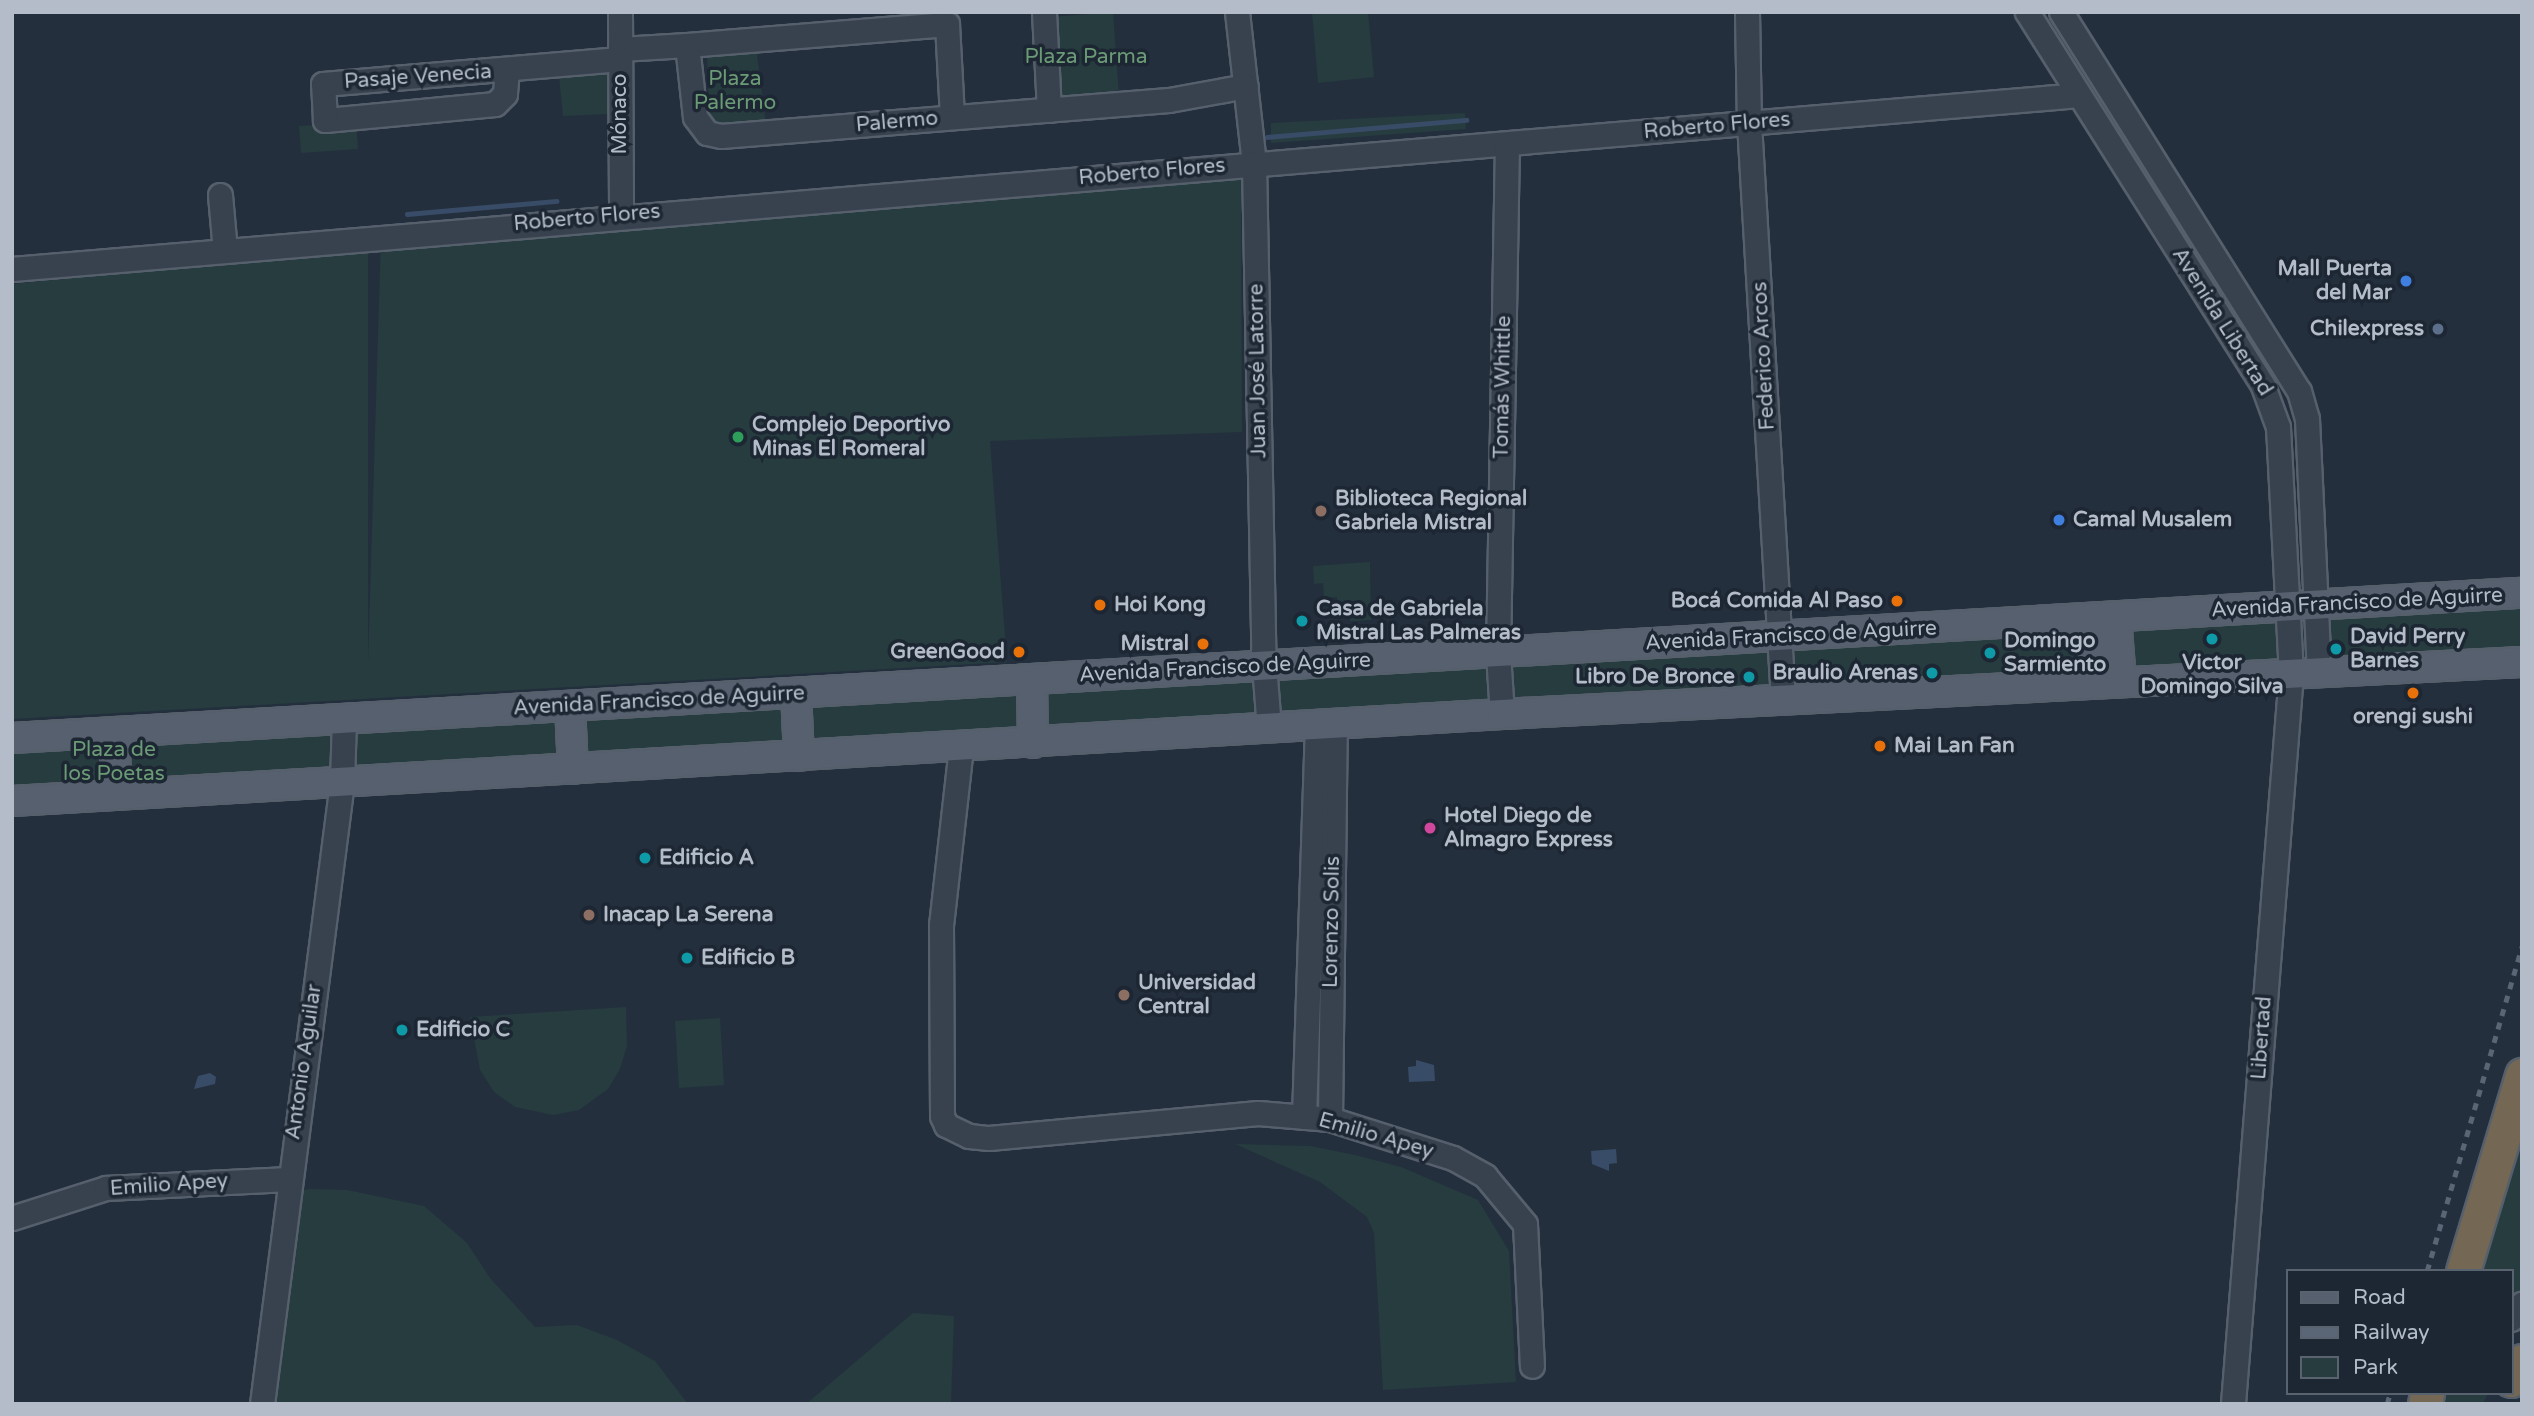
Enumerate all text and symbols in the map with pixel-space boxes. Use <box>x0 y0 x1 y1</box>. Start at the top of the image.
park label: Plaza Parma <box>1024 44 1148 70</box>
street label: Pasaje Venecia <box>343 59 493 95</box>
park label: Plaza Palermo <box>694 66 776 116</box>
street label: Mónaco <box>607 73 633 155</box>
street label: Palermo <box>855 106 939 138</box>
street label: Roberto Flores <box>1643 107 1791 145</box>
street label: Roberto Flores <box>1078 153 1226 191</box>
street label: Roberto Flores <box>513 199 661 237</box>
street label: Avenida Libertad <box>2166 243 2278 401</box>
place label: Mall Puerta del Mar <box>2277 256 2392 306</box>
marker: Mall Puerta del Mar <box>2398 273 2414 289</box>
street label: Federico Arcos <box>1748 281 1780 431</box>
street label: Juan José Latorre <box>1244 284 1272 458</box>
street label: Tomás Whittle <box>1489 315 1517 459</box>
place label: Chilexpress <box>2310 316 2424 342</box>
marker: Chilexpress <box>2430 321 2446 337</box>
place label: Complejo Deportivo Minas El Romeral <box>752 412 951 462</box>
marker: Complejo Deportivo Minas El Romeral <box>730 429 746 445</box>
place label: Biblioteca Regional Gabriela Mistral <box>1335 486 1527 536</box>
marker: Biblioteca Regional Gabriela Mistral <box>1313 503 1329 519</box>
place label: Camal Musalem <box>2073 507 2232 533</box>
marker: Camal Musalem <box>2051 512 2067 528</box>
street label: Avenida Francisco de Aguirre <box>2211 583 2503 623</box>
place label: Bocá Comida Al Paso <box>1671 588 1883 614</box>
place label: Hoi Kong <box>1114 592 1206 618</box>
marker: Bocá Comida Al Paso <box>1889 593 1905 609</box>
place label: Casa de Gabriela Mistral Las Palmeras <box>1316 596 1521 646</box>
marker: Hoi Kong <box>1092 597 1108 613</box>
marker: Casa de Gabriela Mistral Las Palmeras <box>1294 613 1310 629</box>
street label: Avenida Francisco de Aguirre <box>1645 616 1937 656</box>
place label: David Perry Barnes <box>2350 624 2465 674</box>
place label: Domingo Sarmiento <box>2004 628 2106 678</box>
place label: Mistral <box>1121 631 1189 657</box>
marker: Victor Domingo Silva <box>2204 631 2220 647</box>
marker: Mistral <box>1195 636 1211 652</box>
place label: GreenGood <box>890 639 1005 665</box>
marker: David Perry Barnes <box>2328 641 2344 657</box>
marker: GreenGood <box>1011 644 1027 660</box>
marker: Domingo Sarmiento <box>1982 645 1998 661</box>
street label: Avenida Francisco de Aguirre <box>1079 648 1371 688</box>
place label: Victor Domingo Silva <box>2141 650 2283 700</box>
place label: Braulio Arenas <box>1773 660 1918 686</box>
place label: Libro De Bronce <box>1575 664 1735 690</box>
marker: Braulio Arenas <box>1924 665 1940 681</box>
marker: Libro De Bronce <box>1741 669 1757 685</box>
street label: Avenida Francisco de Aguirre <box>513 681 805 721</box>
marker: orengi sushi <box>2405 685 2421 701</box>
place label: orengi sushi <box>2353 704 2473 730</box>
place label: Mai Lan Fan <box>1894 733 2015 759</box>
park label: Plaza de los Poetas <box>63 737 165 787</box>
marker: Mai Lan Fan <box>1872 738 1888 754</box>
place label: Hotel Diego de Almagro Express <box>1444 803 1613 853</box>
marker: Hotel Diego de Almagro Express <box>1422 820 1438 836</box>
place label: Edificio A <box>659 845 754 871</box>
marker: Edificio A <box>637 850 653 866</box>
street label: Lorenzo Solis <box>1318 856 1346 988</box>
place label: Inacap La Serena <box>603 902 773 928</box>
marker: Inacap La Serena <box>581 907 597 923</box>
place label: Edificio B <box>701 945 795 971</box>
marker: Edificio B <box>679 950 695 966</box>
place label: Universidad Central <box>1138 970 1256 1020</box>
street label: Antonio Aguilar <box>281 983 327 1141</box>
marker: Universidad Central <box>1116 987 1132 1003</box>
street label: Libertad <box>2247 995 2277 1081</box>
place label: Edificio C <box>416 1017 510 1043</box>
marker: Edificio C <box>394 1022 410 1038</box>
street label: Emilio Apey <box>1316 1108 1436 1164</box>
street label: Emilio Apey <box>109 1168 229 1202</box>
legend <box>2286 1269 2513 1395</box>
text: Road <box>2353 1285 2406 1310</box>
text: Railway <box>2353 1320 2430 1345</box>
text: Park <box>2353 1355 2398 1380</box>

